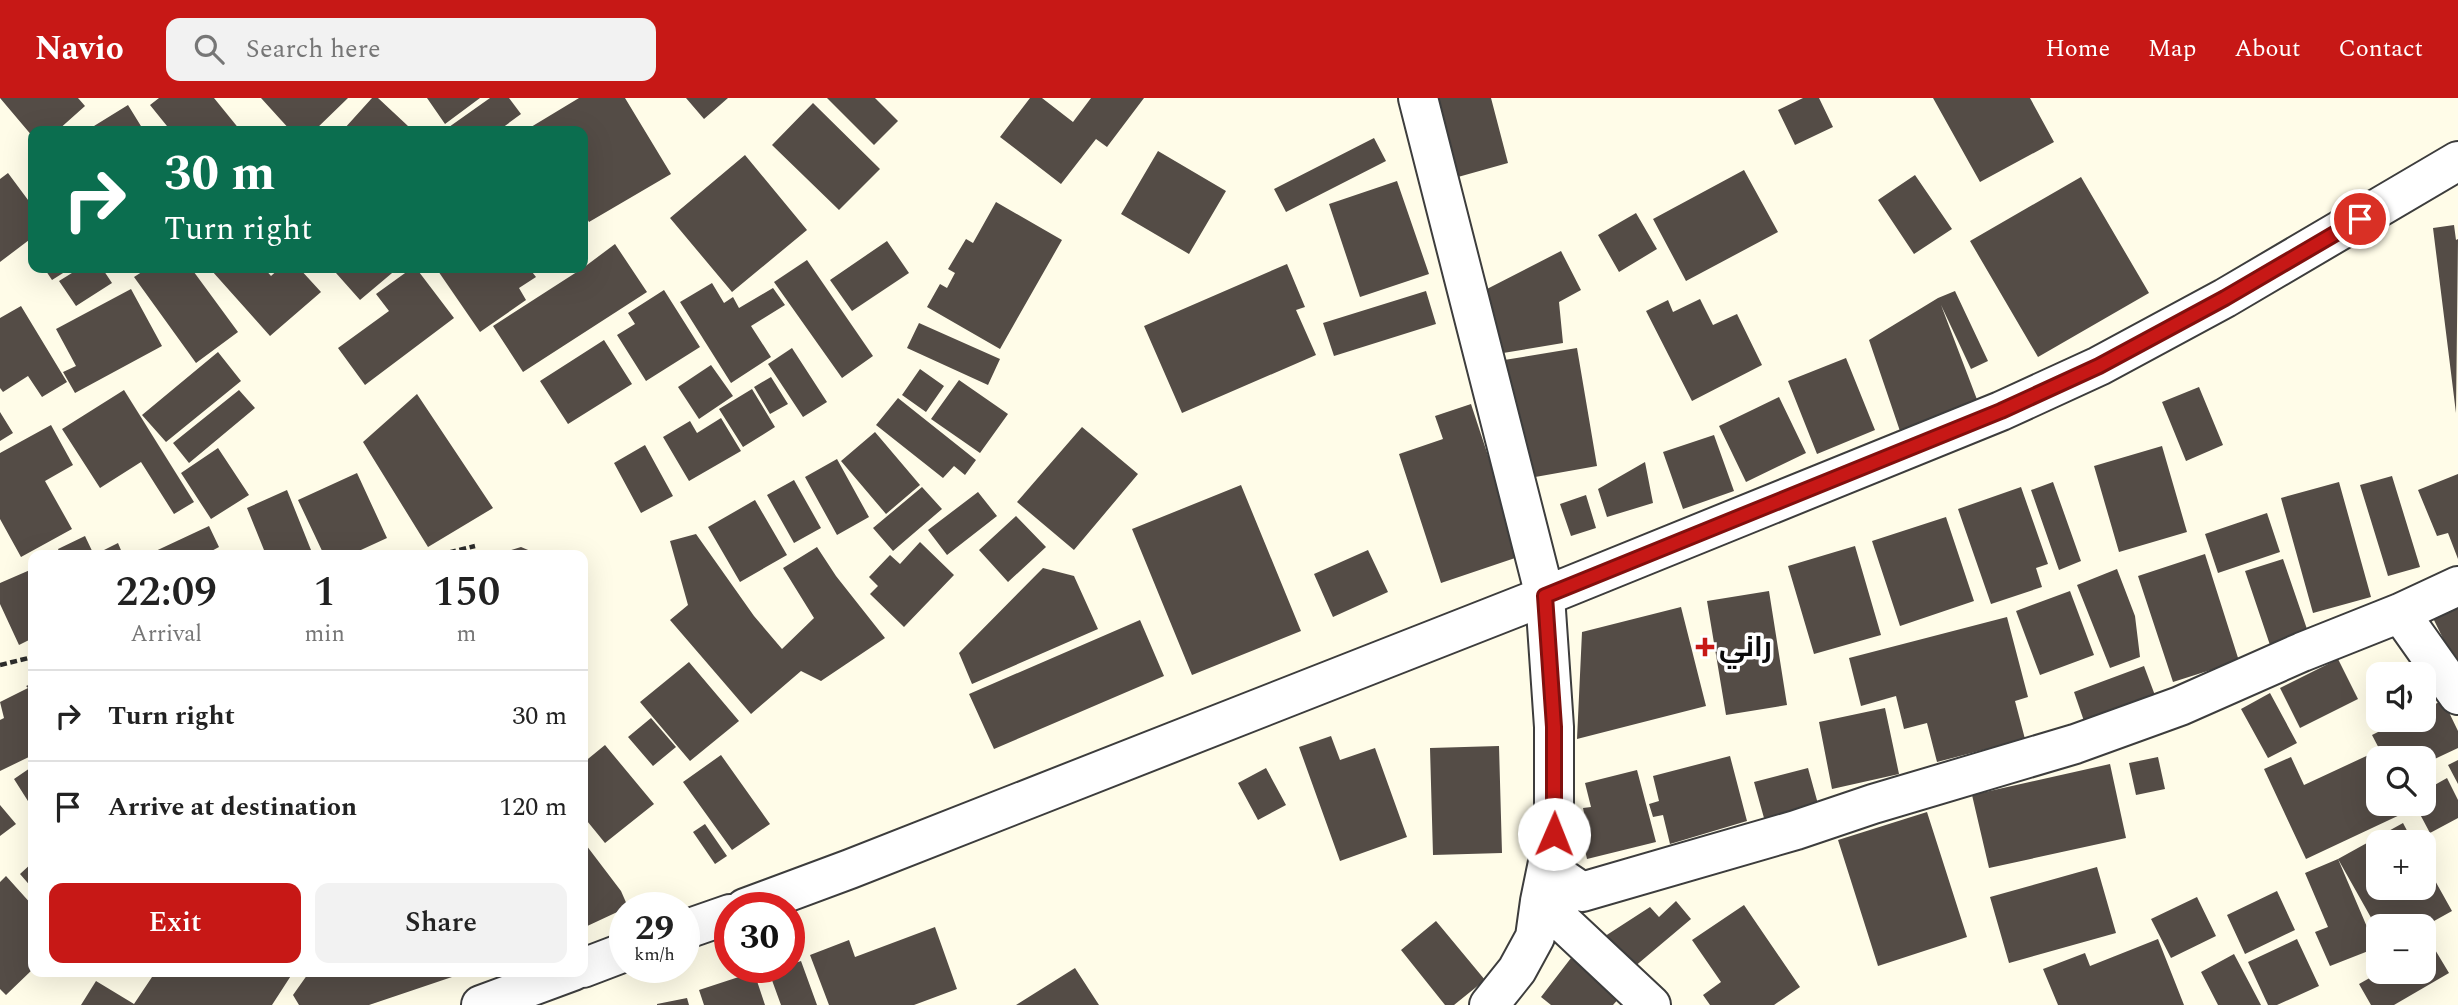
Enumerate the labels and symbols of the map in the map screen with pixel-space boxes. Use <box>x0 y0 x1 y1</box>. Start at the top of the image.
pin <box>2330 189 2390 249</box>
place label: راني <box>1719 626 1772 669</box>
marker: راني <box>1697 639 1713 655</box>
position arrow <box>1517 797 1591 871</box>
speed limit sign: 30 <box>714 892 805 983</box>

